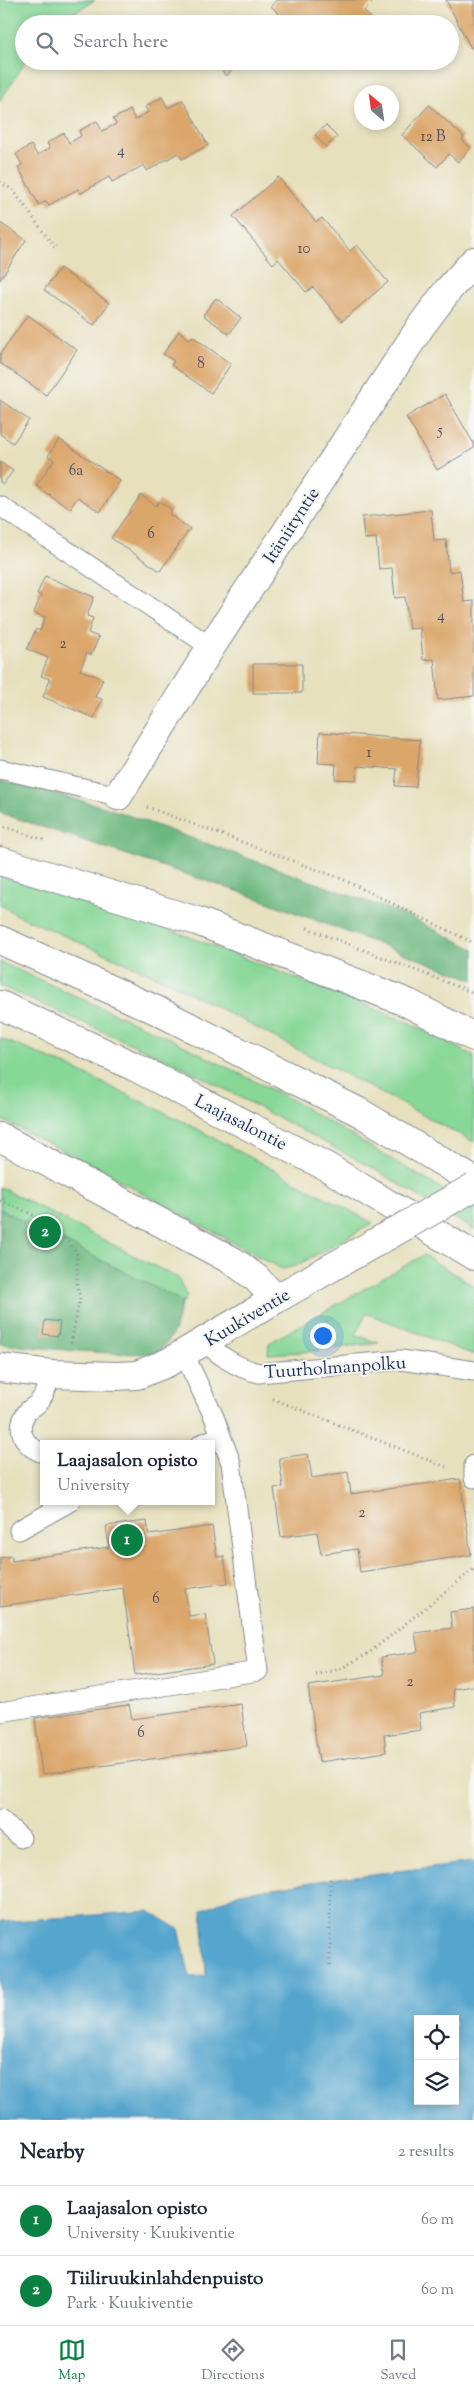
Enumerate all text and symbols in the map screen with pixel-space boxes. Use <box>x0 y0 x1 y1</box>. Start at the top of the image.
search box <box>15 15 459 70</box>
icon: search <box>33 29 61 57</box>
text: Search here <box>73 29 168 56</box>
north arrow <box>354 85 399 130</box>
house number: 12 B <box>421 127 446 148</box>
house number: 4 <box>117 141 125 162</box>
house number: 10 <box>298 239 311 260</box>
house number: 8 <box>197 354 205 375</box>
house number: 5 <box>436 421 443 442</box>
house number: 6a <box>69 461 83 482</box>
street label: Itäniityntie <box>258 483 327 569</box>
house number: 6 <box>147 524 155 545</box>
house number: 4 <box>437 606 445 627</box>
house number: 2 <box>59 634 67 655</box>
house number: 1 <box>366 743 372 764</box>
street label: Laajasalontie <box>189 1089 291 1158</box>
pin: 2 <box>29 1213 61 1251</box>
street label: Kuukiventie <box>200 1283 296 1354</box>
your location <box>310 1323 336 1349</box>
street label: Tuurholmanpolku <box>263 1351 407 1387</box>
popup <box>40 1440 215 1505</box>
text: Laajasalon opisto <box>57 1448 198 1475</box>
text: University <box>57 1475 130 1498</box>
house number: 2 <box>358 1503 366 1524</box>
pin: 1 <box>111 1521 143 1559</box>
house number: 6 <box>152 1589 160 1610</box>
house number: 2 <box>406 1672 414 1693</box>
house number: 6 <box>137 1723 145 1744</box>
map controls <box>414 2015 459 2105</box>
button: locate <box>414 2015 459 2060</box>
button: layers <box>414 2060 459 2105</box>
text: Nearby <box>20 2138 85 2168</box>
text: 2 results <box>398 2141 454 2164</box>
text: Laajasalon opisto <box>67 2196 207 2223</box>
text: 1 <box>33 2209 39 2232</box>
text: 60 m <box>421 2209 454 2232</box>
text: University · Kuukiventie <box>67 2223 235 2246</box>
text: Tiiliruukinlahdenpuisto <box>67 2266 264 2293</box>
text: 2 <box>32 2279 40 2302</box>
text: 60 m <box>421 2279 454 2302</box>
text: Park · Kuukiventie <box>67 2293 193 2316</box>
tab: Map <box>58 2336 86 2386</box>
tab: Directions <box>201 2336 265 2386</box>
tab: Saved <box>380 2336 416 2386</box>

